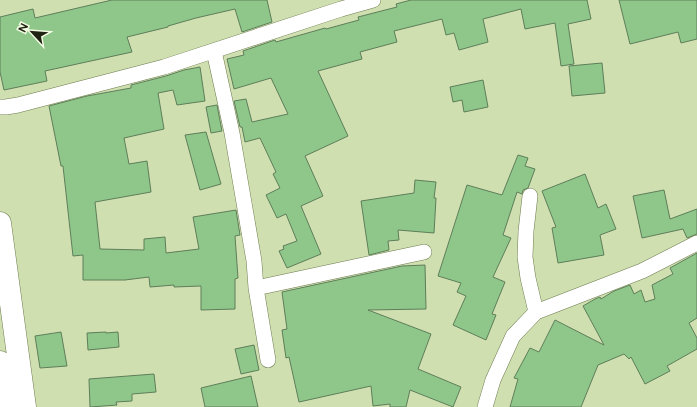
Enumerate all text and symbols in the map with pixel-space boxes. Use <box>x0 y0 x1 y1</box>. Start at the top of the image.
north arrow <box>12 12 52 52</box>
text: N <box>16 21 31 35</box>

